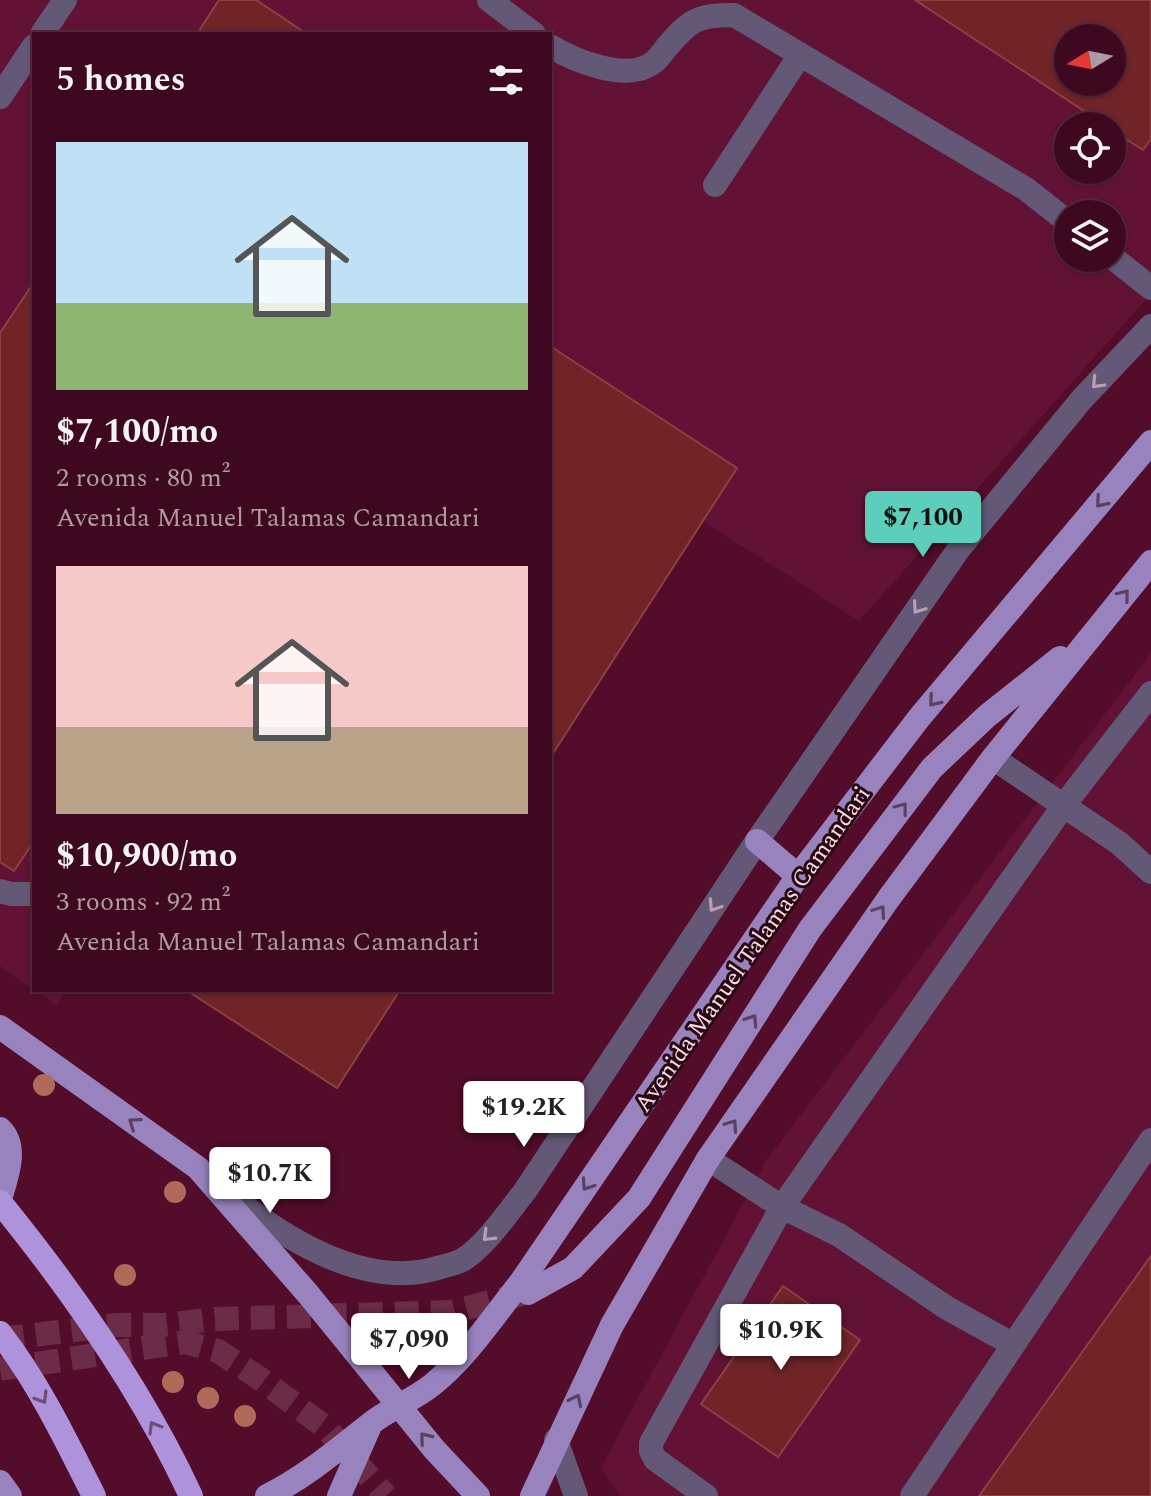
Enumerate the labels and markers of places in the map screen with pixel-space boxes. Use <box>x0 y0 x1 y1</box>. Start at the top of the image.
pin: $7,100 <box>858 491 988 559</box>
pin: $19.2K <box>459 1081 589 1149</box>
pin: $10.7K <box>205 1147 335 1215</box>
pin: $10.9K <box>716 1304 846 1372</box>
pin: $7,090 <box>344 1313 474 1381</box>

